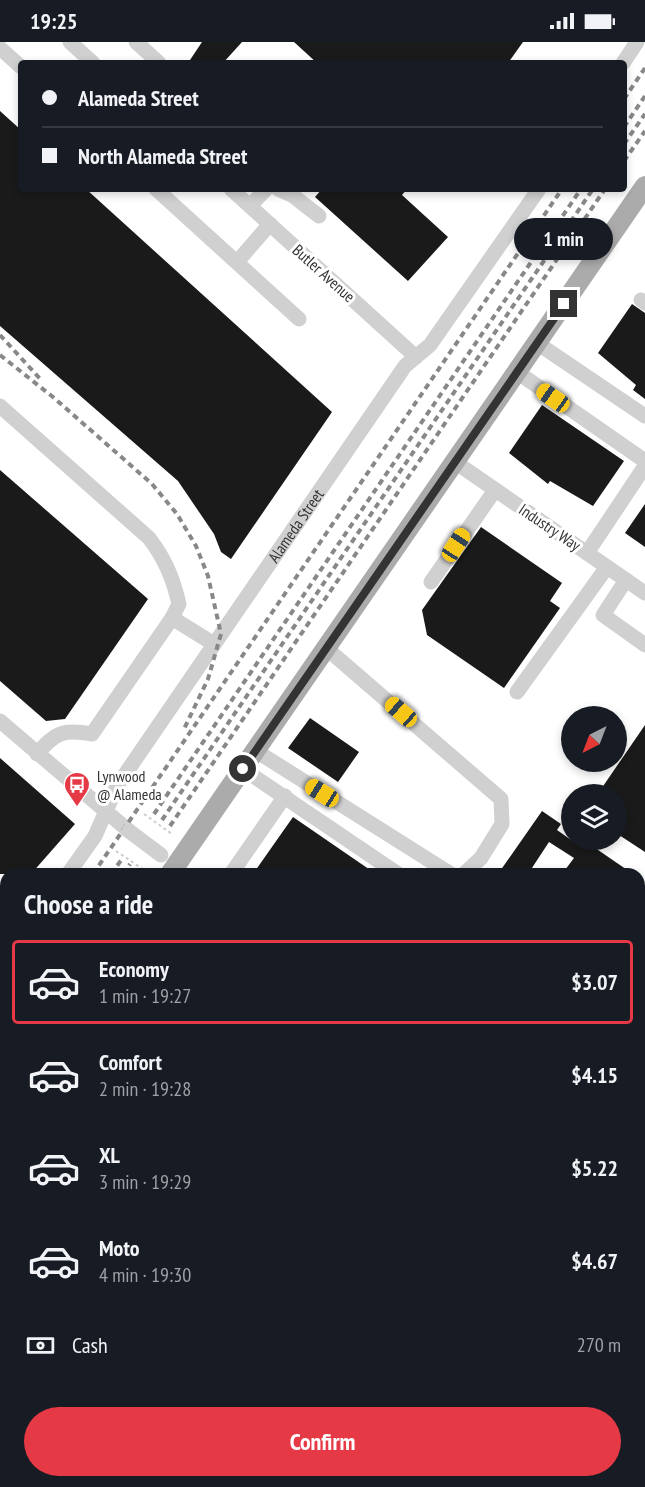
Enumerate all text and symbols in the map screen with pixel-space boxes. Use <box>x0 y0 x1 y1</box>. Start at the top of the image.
text: 19:25 <box>30 7 78 35</box>
text: Alameda Street <box>78 84 199 112</box>
text: North Alameda Street <box>78 142 247 170</box>
callout: 1 min <box>514 217 614 259</box>
text: 1 min <box>543 226 584 252</box>
street label: Butler Avenue <box>289 240 359 306</box>
route end <box>550 290 577 317</box>
car <box>533 380 573 416</box>
street label: Alameda Street <box>263 485 328 566</box>
street label: Industry Way <box>515 499 585 555</box>
car <box>439 525 473 565</box>
car <box>382 693 420 731</box>
north arrow <box>561 706 627 772</box>
map controls <box>561 706 627 850</box>
route start <box>229 755 256 782</box>
place label: Lynwood @ Alameda <box>97 766 162 804</box>
bus stop icon: Lynwood @ Alameda <box>62 770 92 808</box>
car <box>302 776 342 810</box>
button: layers <box>561 784 627 850</box>
text: Choose a ride <box>24 887 153 921</box>
icon: car <box>27 955 81 1009</box>
text: Economy <box>99 955 169 983</box>
text: $3.07 <box>571 968 618 996</box>
text: 1 min · 19:27 <box>99 983 191 1009</box>
icon: car <box>27 1048 81 1102</box>
text: Comfort <box>99 1048 162 1076</box>
text: $4.15 <box>571 1061 618 1089</box>
text: 2 min · 19:28 <box>99 1076 191 1102</box>
icon: car <box>27 1141 81 1195</box>
text: XL <box>99 1141 120 1169</box>
text: $5.22 <box>571 1154 618 1182</box>
text: 3 min · 19:29 <box>99 1169 191 1195</box>
icon: car <box>27 1234 81 1288</box>
text: Moto <box>99 1234 140 1262</box>
text: $4.67 <box>571 1247 618 1275</box>
text: 4 min · 19:30 <box>99 1262 191 1288</box>
icon: cash <box>24 1329 57 1362</box>
text: Cash <box>72 1331 108 1359</box>
text: 270 m <box>577 1332 621 1358</box>
button: Confirm <box>24 1407 621 1476</box>

